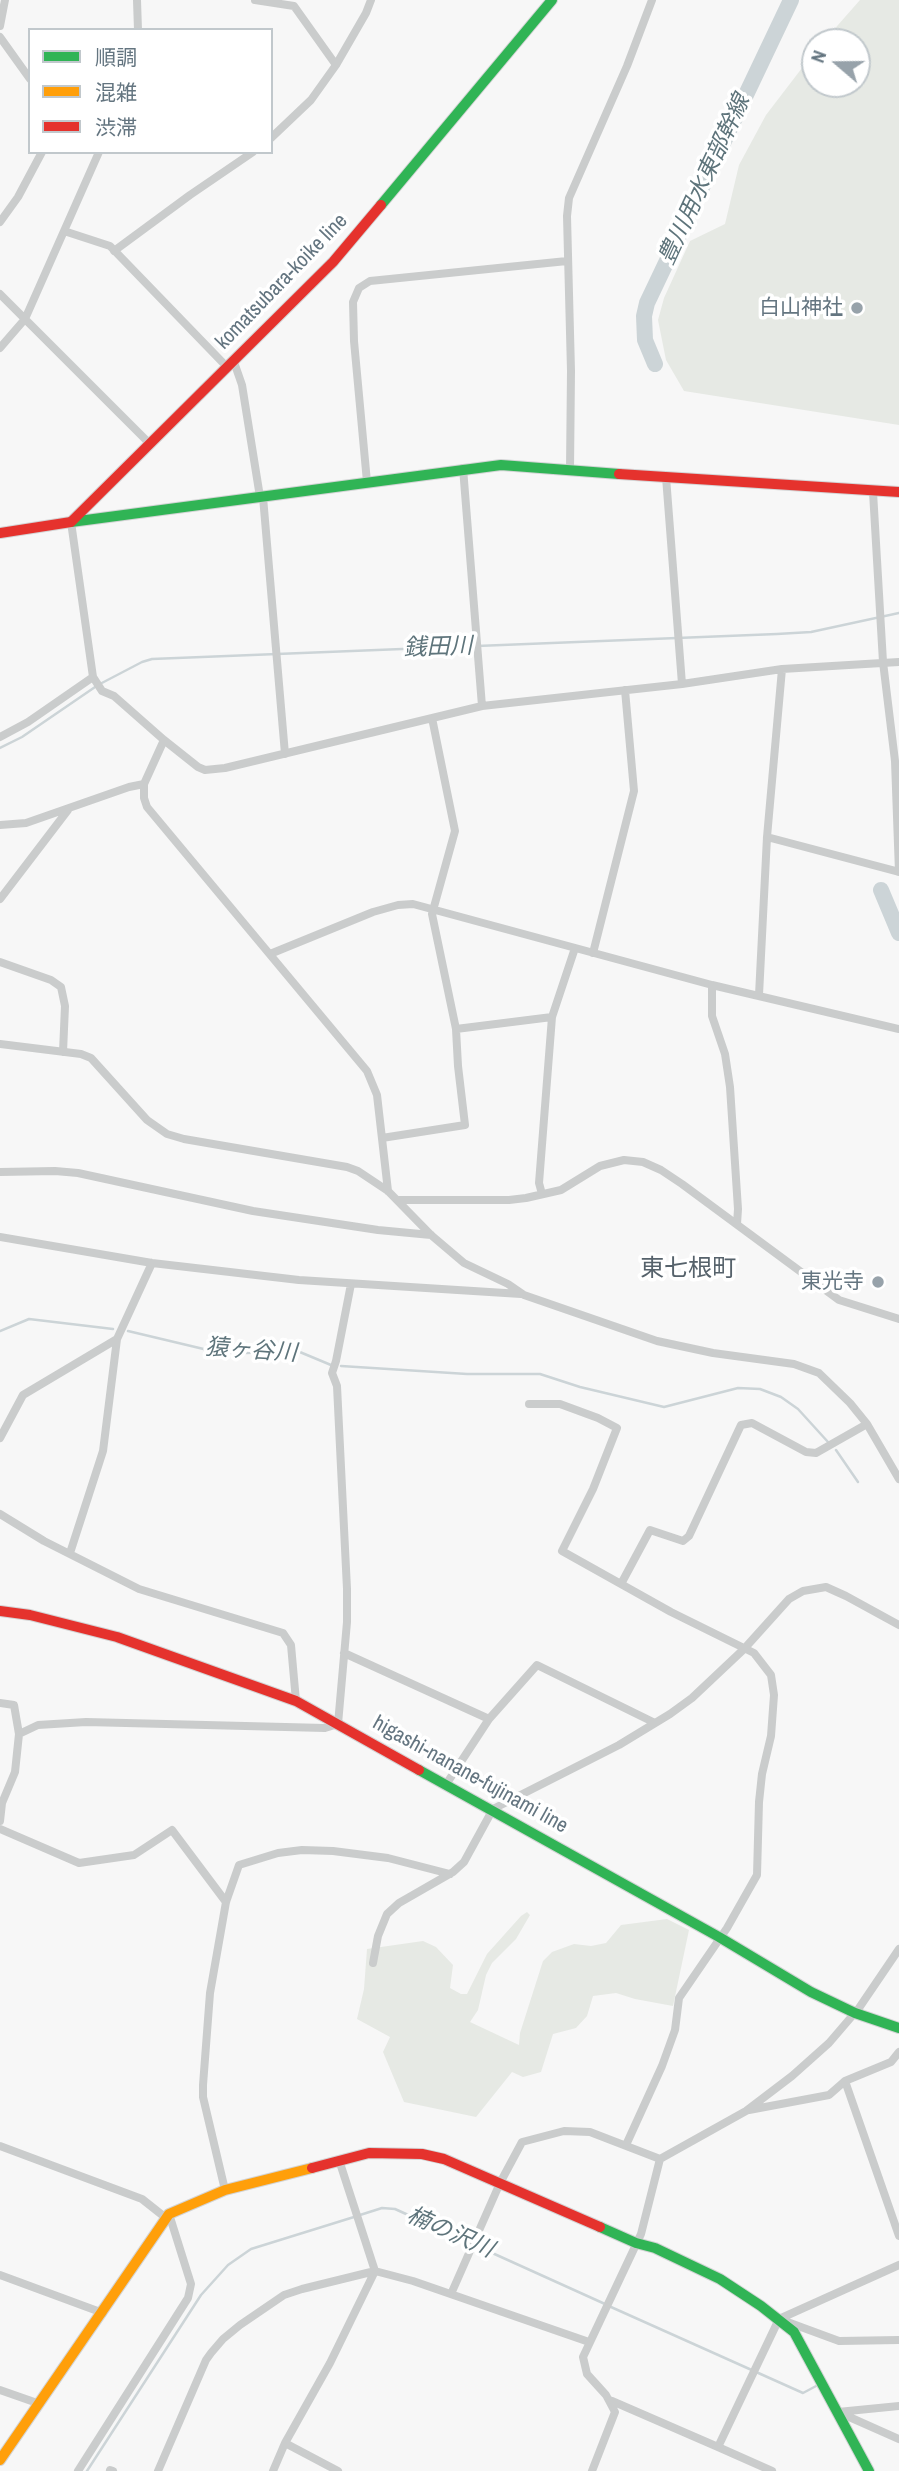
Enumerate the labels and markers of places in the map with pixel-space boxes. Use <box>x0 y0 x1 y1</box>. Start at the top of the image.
place label: 白山神社 <box>759 295 843 321</box>
marker: 白山神社 <box>849 300 865 316</box>
place label: 東光寺 <box>801 1269 864 1295</box>
marker: 東光寺 <box>870 1274 886 1290</box>

